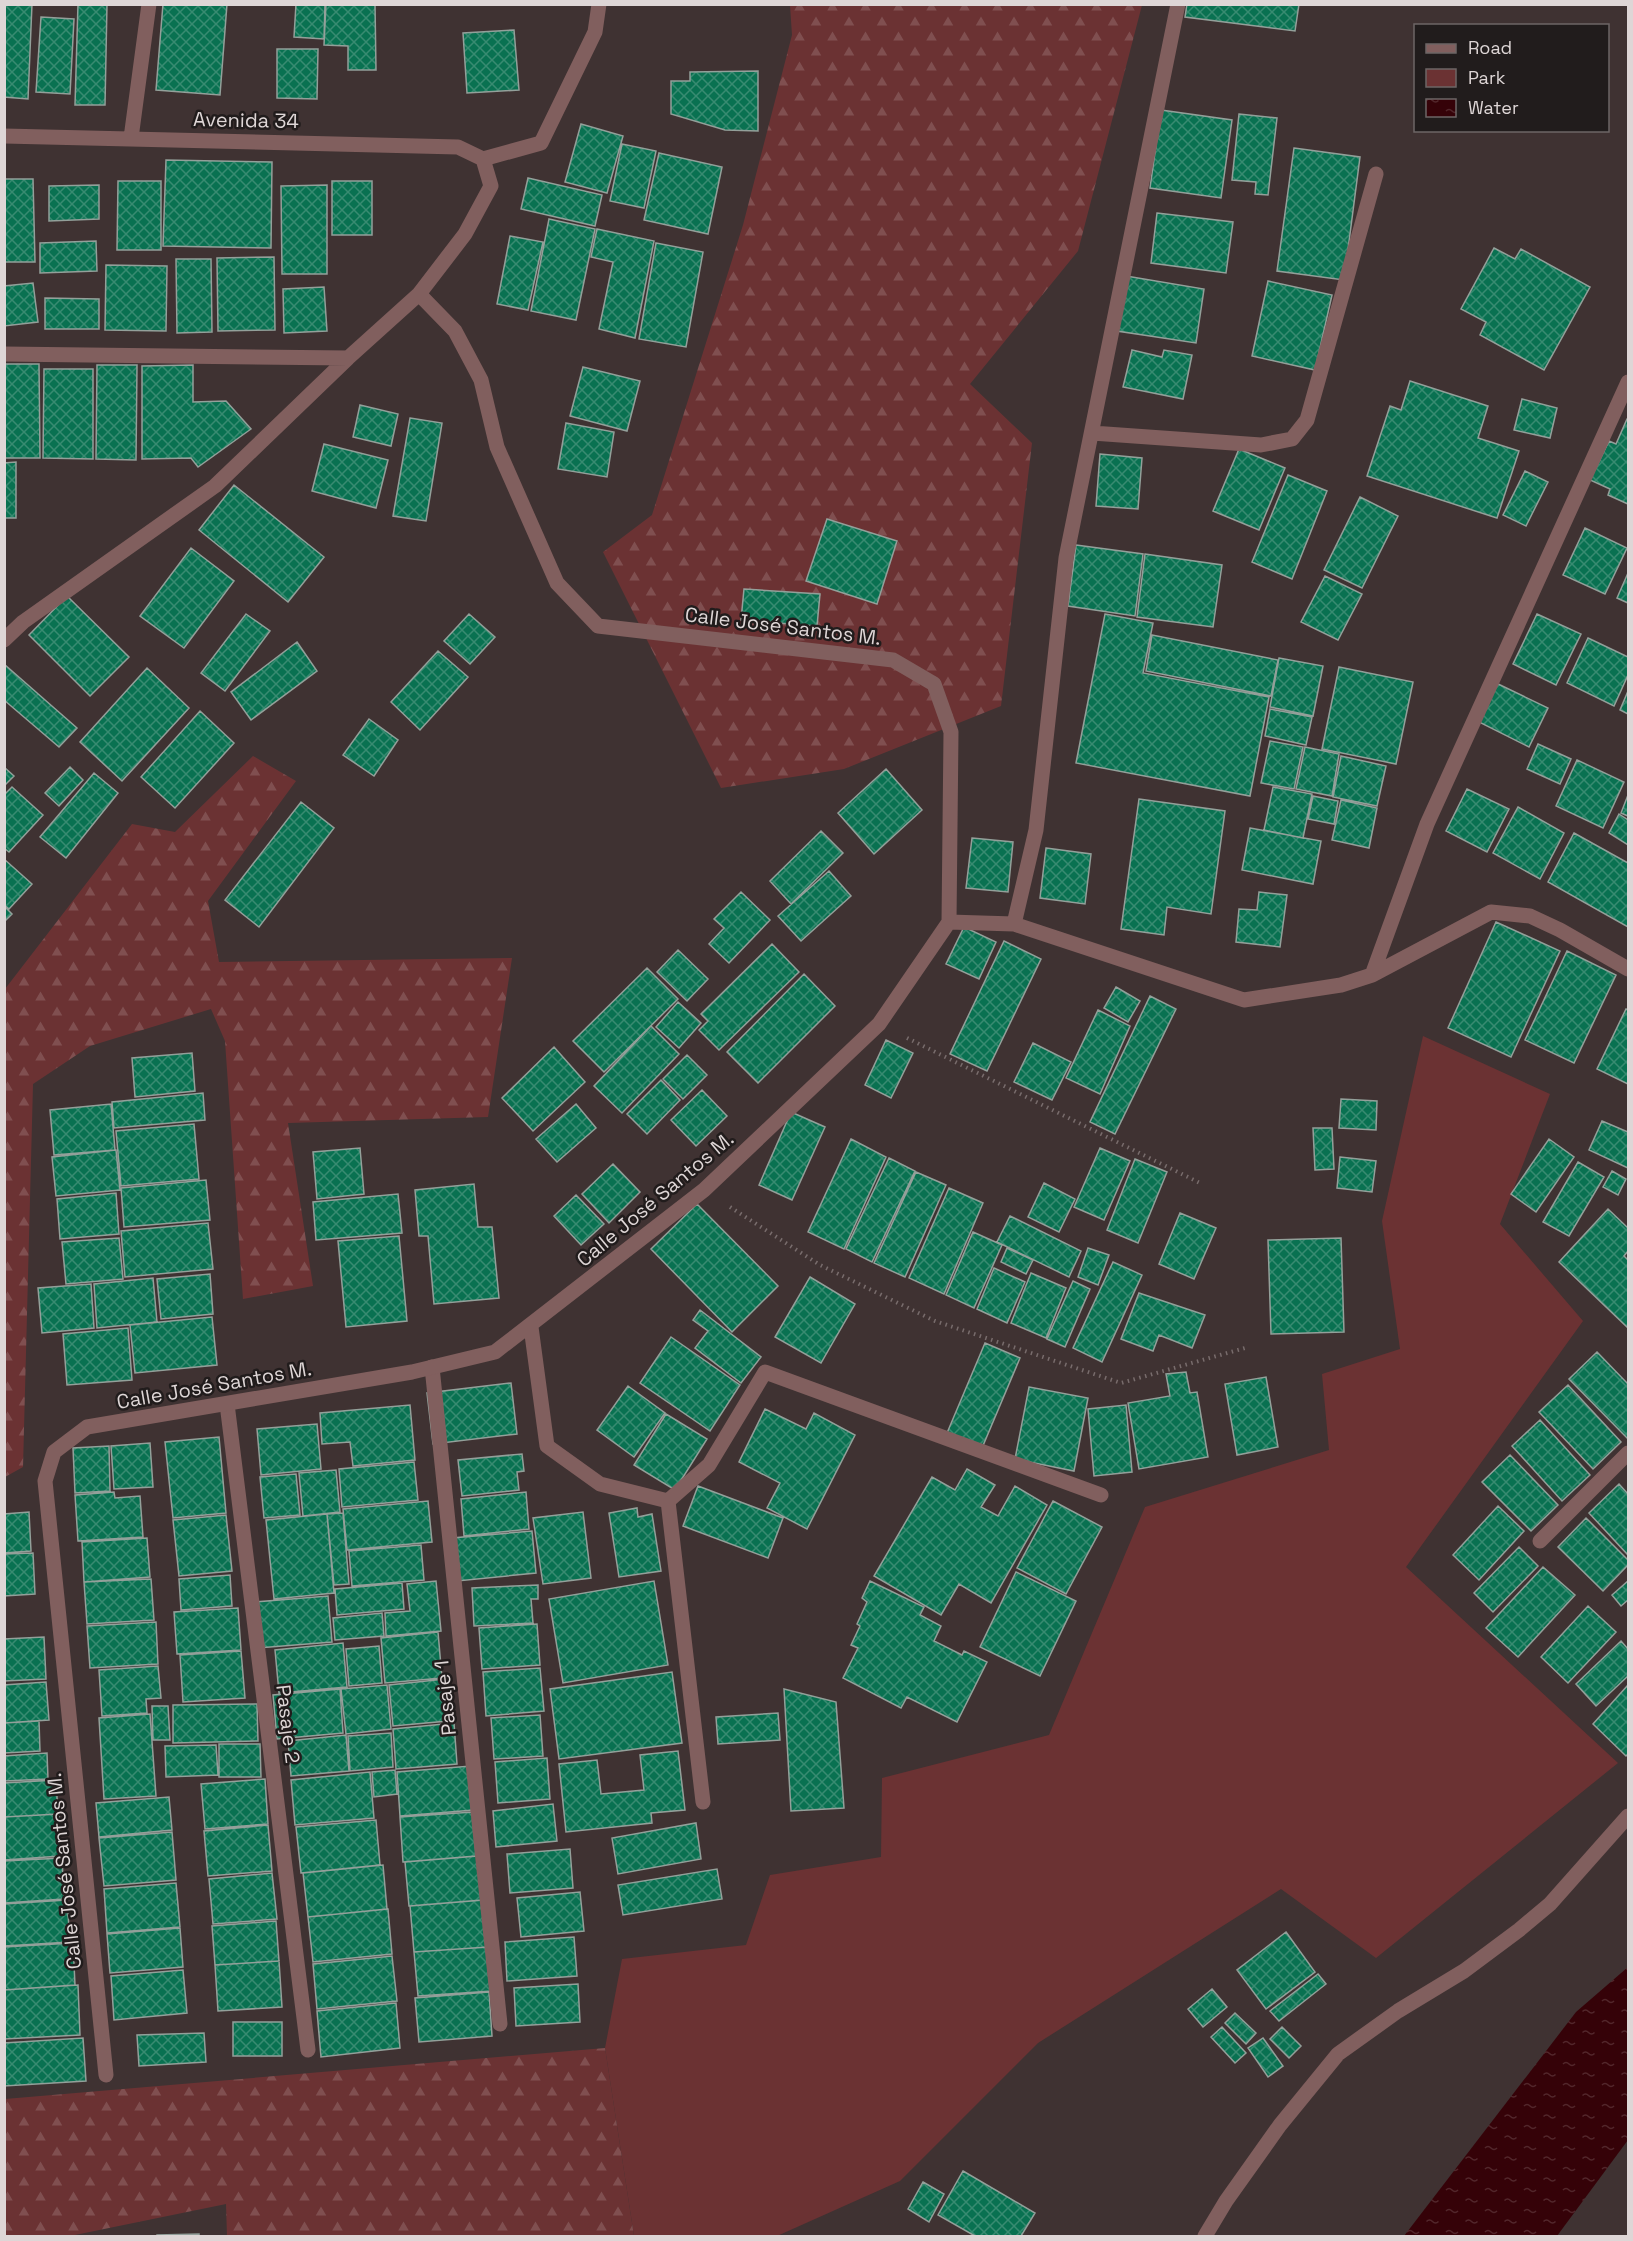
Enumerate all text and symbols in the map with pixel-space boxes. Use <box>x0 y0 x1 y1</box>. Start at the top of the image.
legend <box>1414 24 1609 132</box>
text: Road <box>1468 36 1512 59</box>
text: Park <box>1468 66 1506 89</box>
text: Water <box>1468 96 1519 119</box>
street label: Avenida 34 <box>193 106 299 134</box>
street label: Calle José Santos M. <box>683 601 883 651</box>
street label: Calle José Santos M. <box>571 1126 739 1272</box>
street label: Calle José Santos M. <box>115 1355 313 1415</box>
street label: Pasaje 1 <box>428 1659 462 1737</box>
street label: Pasaje 2 <box>270 1683 306 1765</box>
street label: Calle José Santos M. <box>41 1772 87 1970</box>

